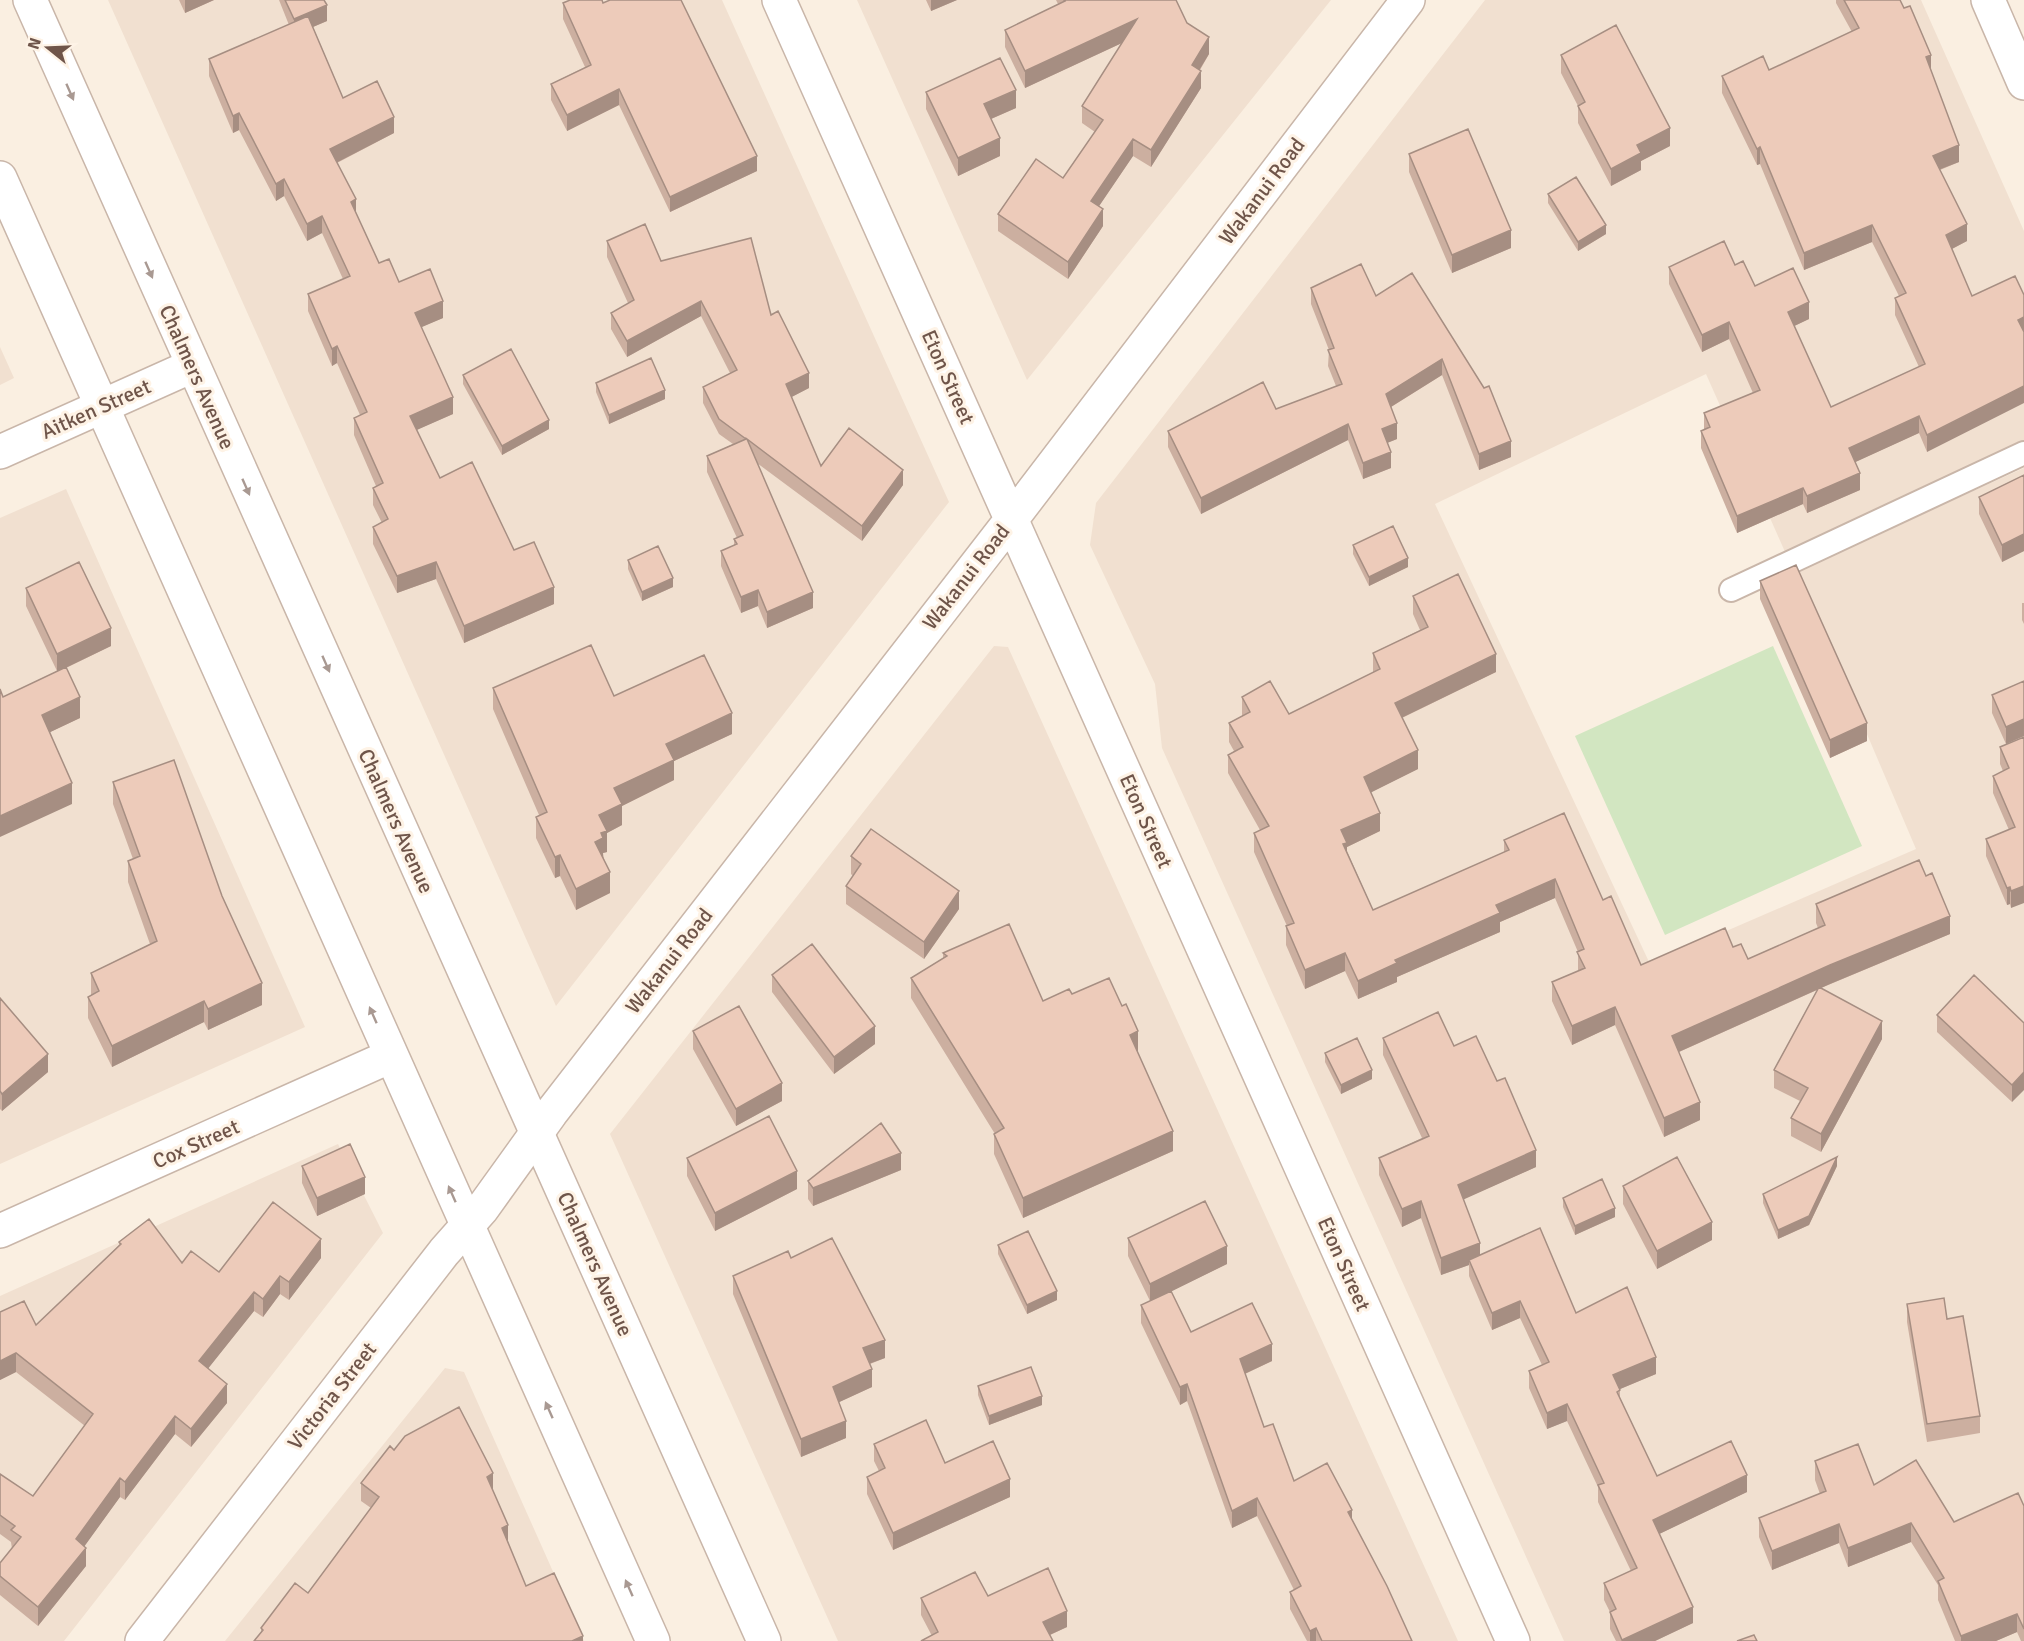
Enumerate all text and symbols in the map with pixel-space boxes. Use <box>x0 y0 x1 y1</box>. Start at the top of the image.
north arrow <box>18 18 78 78</box>
text: N <box>23 35 46 52</box>
one-way arrow <box>66 83 76 101</box>
street label: Wakanui Road <box>1213 132 1311 250</box>
one-way arrow <box>145 262 154 279</box>
street label: Chalmers Avenue <box>154 301 240 453</box>
street label: Eton Street <box>916 326 980 428</box>
street label: Aitken Street <box>37 373 155 445</box>
one-way arrow <box>241 478 251 496</box>
street label: Wakanui Road <box>917 519 1015 635</box>
one-way arrow <box>321 656 331 674</box>
street label: Chalmers Avenue <box>353 745 439 897</box>
street label: Eton Street <box>1114 770 1178 872</box>
street label: Wakanui Road <box>620 903 718 1019</box>
one-way arrow <box>368 1007 377 1024</box>
street label: Cox Street <box>149 1113 243 1175</box>
one-way arrow <box>447 1184 457 1202</box>
street label: Chalmers Avenue <box>552 1188 638 1340</box>
street label: Eton Street <box>1312 1213 1376 1315</box>
street label: Victoria Street <box>282 1337 382 1455</box>
one-way arrow <box>544 1400 554 1418</box>
one-way arrow <box>624 1578 634 1596</box>

